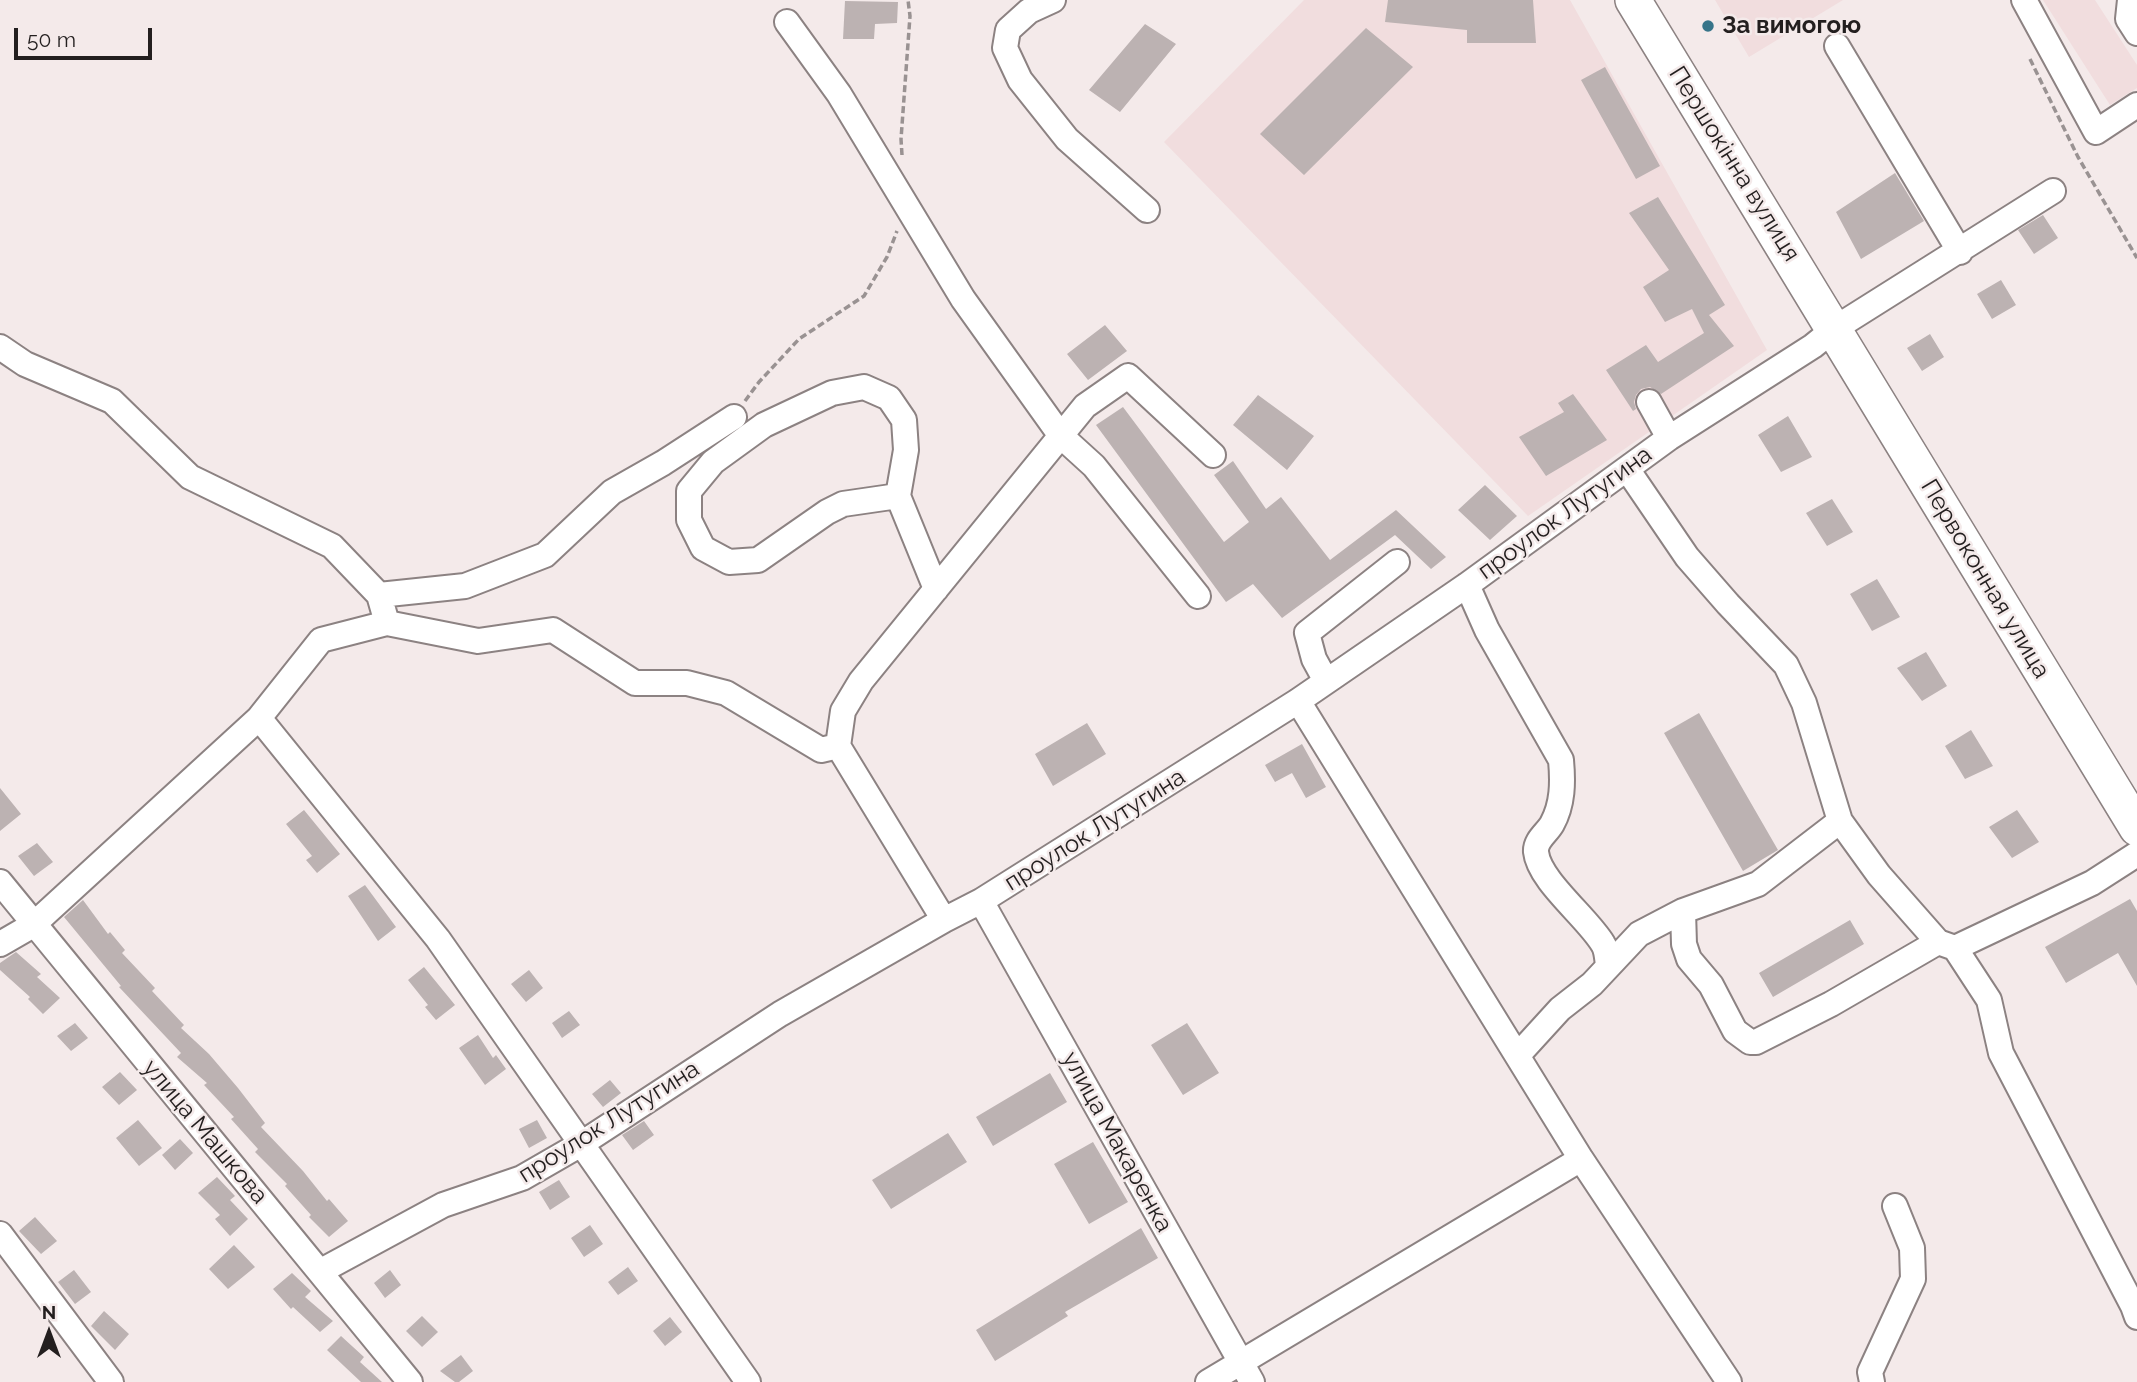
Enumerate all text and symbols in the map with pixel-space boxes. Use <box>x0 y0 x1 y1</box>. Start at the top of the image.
place label: За вимогою <box>1722 12 1861 40</box>
scale bar <box>18 14 156 58</box>
marker: За вимогою <box>1700 18 1716 34</box>
text: 50 m <box>27 27 76 52</box>
street label: Першокінна вулиця <box>1662 61 1806 267</box>
street label: проулок Лутугина <box>1472 440 1658 586</box>
street label: Первоконная улица <box>1914 474 2056 684</box>
street label: проулок Лутугина <box>999 763 1191 897</box>
street label: улица Макаренка <box>1055 1047 1179 1237</box>
street label: улица Машкова <box>136 1054 274 1210</box>
street label: проулок Лутугина <box>513 1055 705 1189</box>
north arrow <box>14 1298 84 1368</box>
text: N <box>42 1301 56 1323</box>

